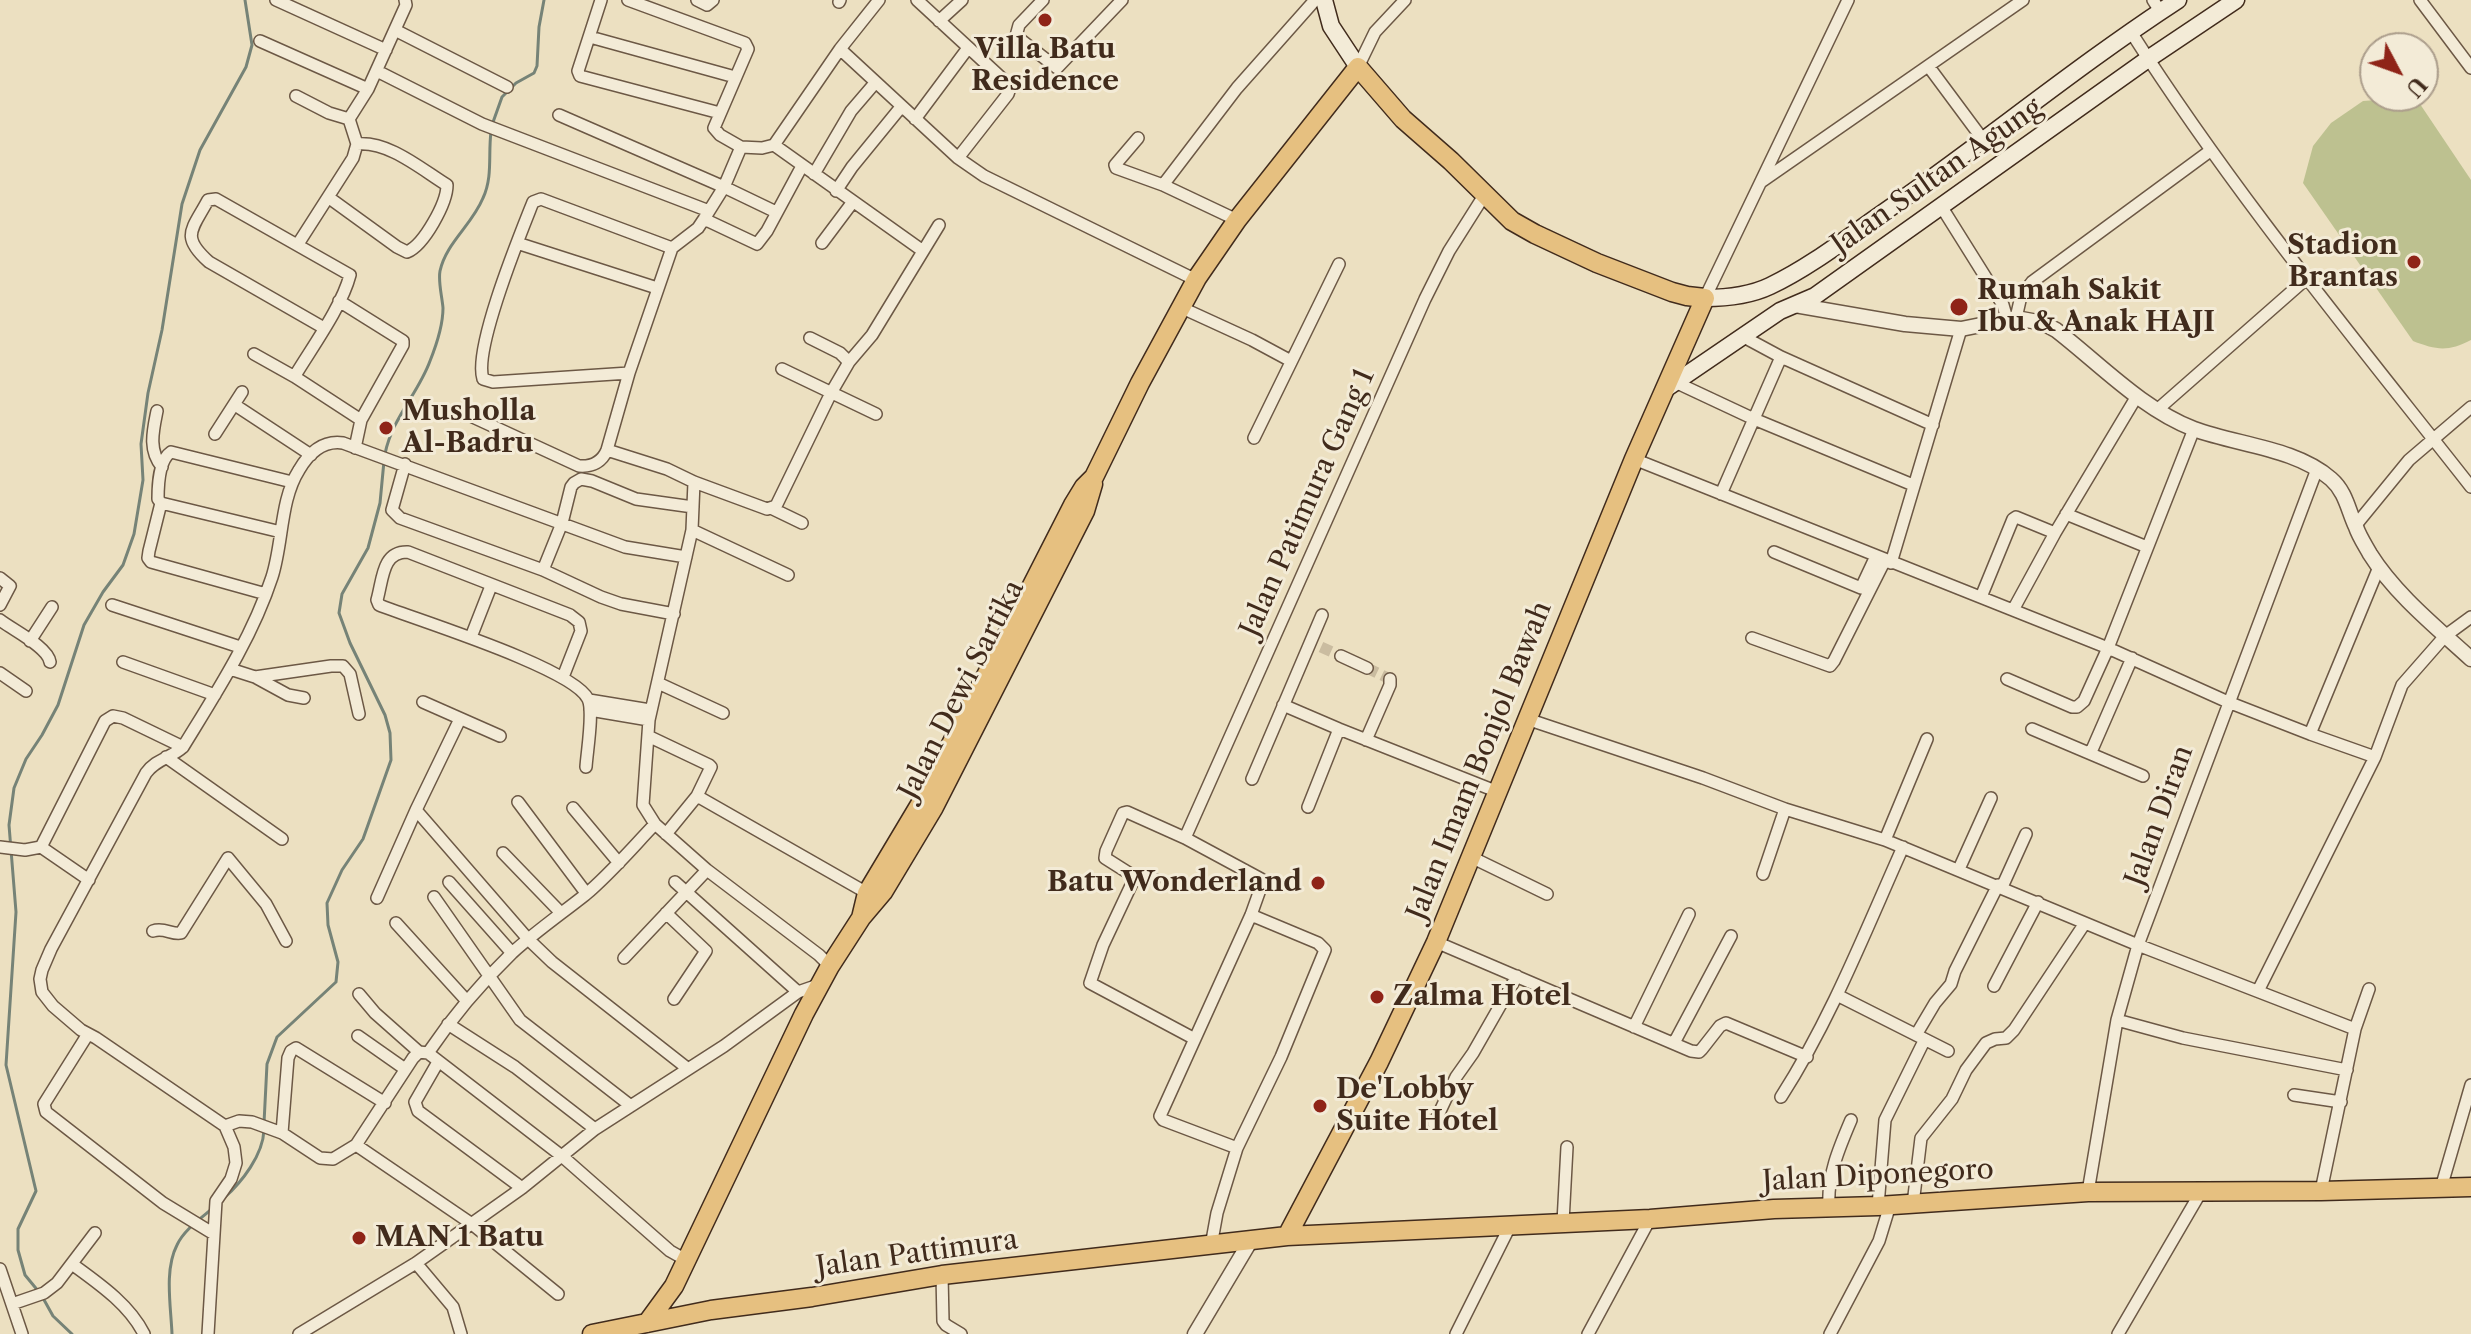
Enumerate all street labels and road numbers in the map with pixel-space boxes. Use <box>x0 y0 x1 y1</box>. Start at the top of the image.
street label: Jalan Sultan Agung <box>1825 92 2049 262</box>
street label: Jalan Patimura Gang 1 <box>1234 364 1382 642</box>
street label: Jalan Dewi Sartika <box>892 575 1032 805</box>
street label: Jalan Imam Bonjol Bawah <box>1401 597 1559 925</box>
street label: Jalan Diran <box>2119 741 2201 891</box>
street label: Jalan Diponegoro <box>1761 1153 1995 1199</box>
street label: Jalan Pattimura <box>814 1223 1020 1285</box>

